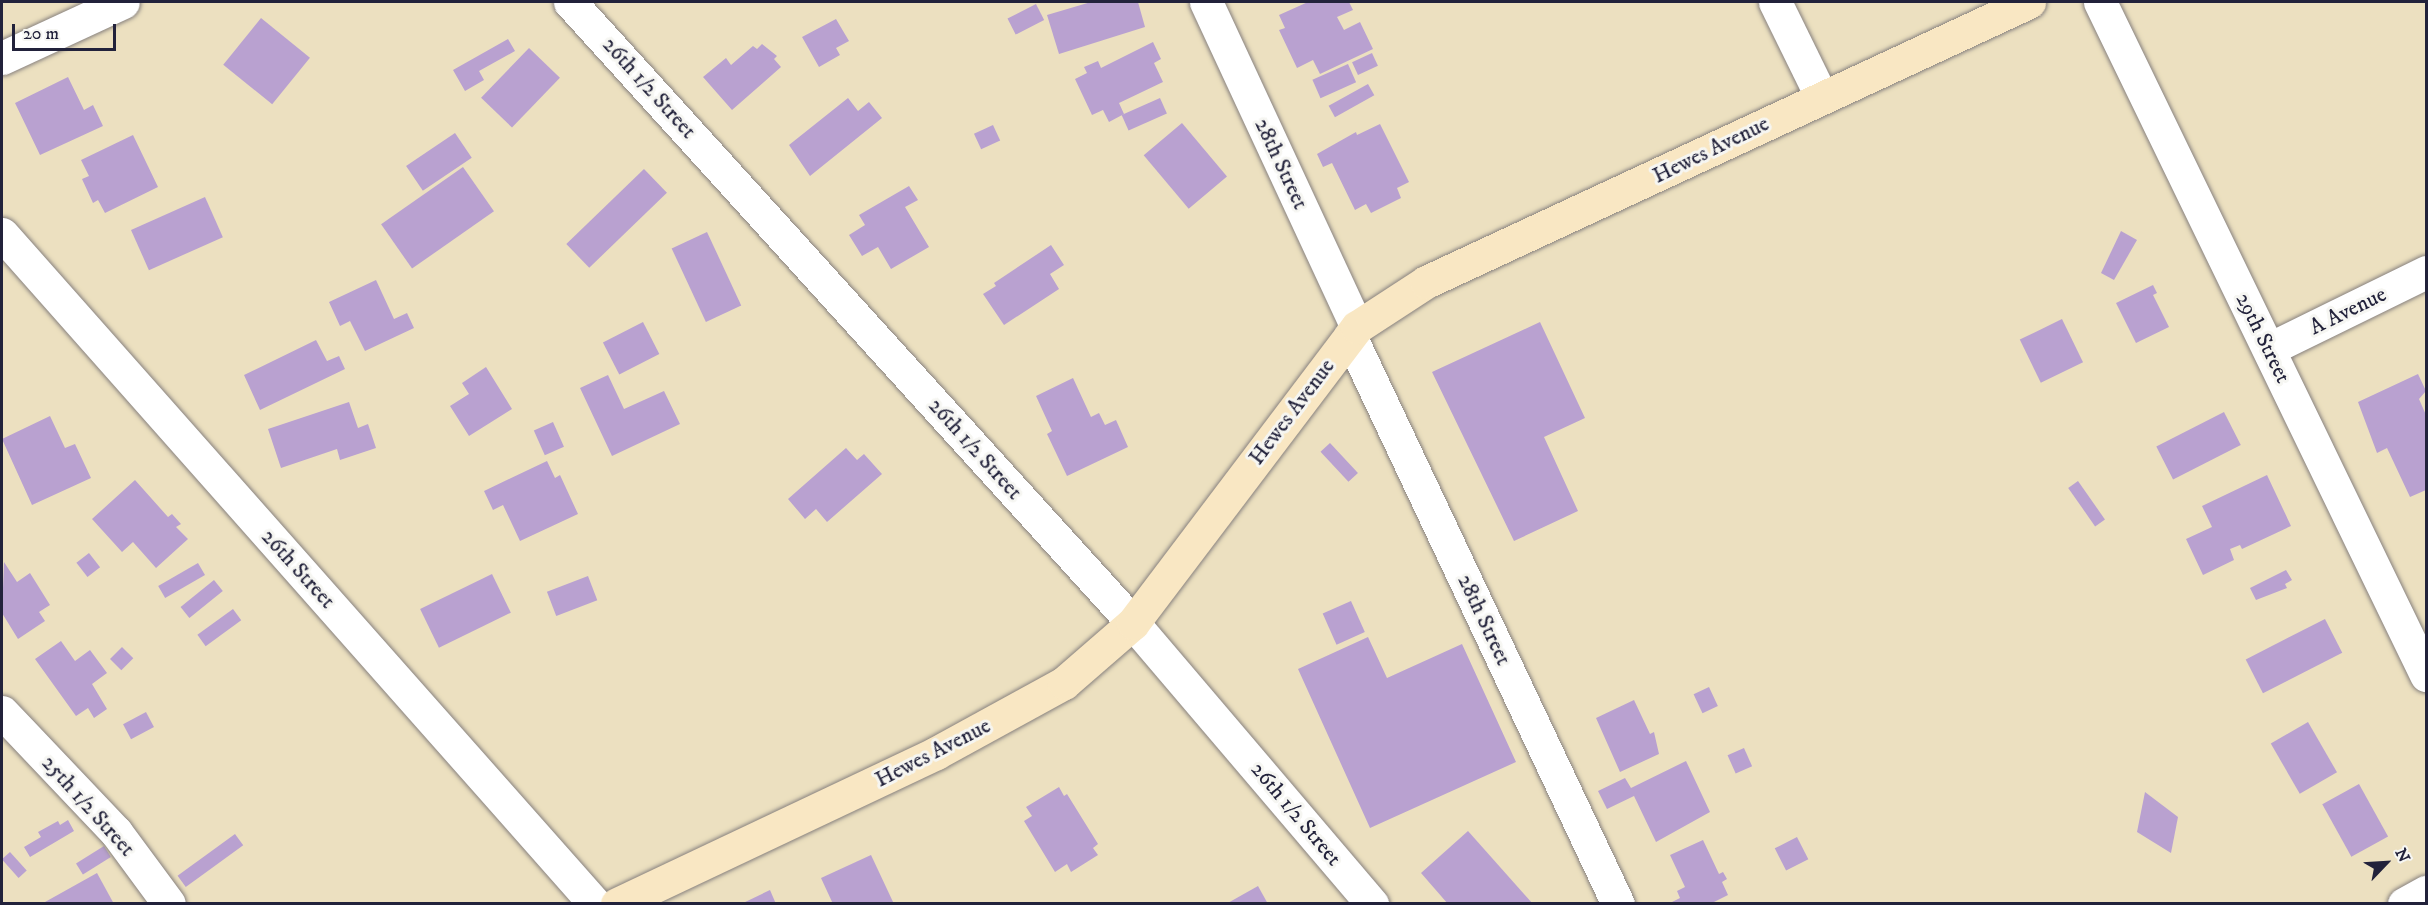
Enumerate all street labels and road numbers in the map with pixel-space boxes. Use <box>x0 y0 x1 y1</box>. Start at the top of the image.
street label: 26th 1/2 Street <box>597 32 701 144</box>
street label: Hewes Avenue <box>1649 111 1773 189</box>
street label: 28th Street <box>1249 114 1313 214</box>
street label: A Avenue <box>2305 281 2391 341</box>
street label: 29th Street <box>2230 289 2296 387</box>
street label: Hewes Avenue <box>1244 354 1340 470</box>
street label: 26th 1/2 Street <box>923 393 1027 505</box>
street label: 26th Street <box>256 524 340 614</box>
street label: 28th Street <box>1452 570 1516 670</box>
street label: Hewes Avenue <box>871 713 995 793</box>
street label: 25th 1/2 Street <box>36 750 140 862</box>
street label: 26th 1/2 Street <box>1245 757 1347 871</box>

